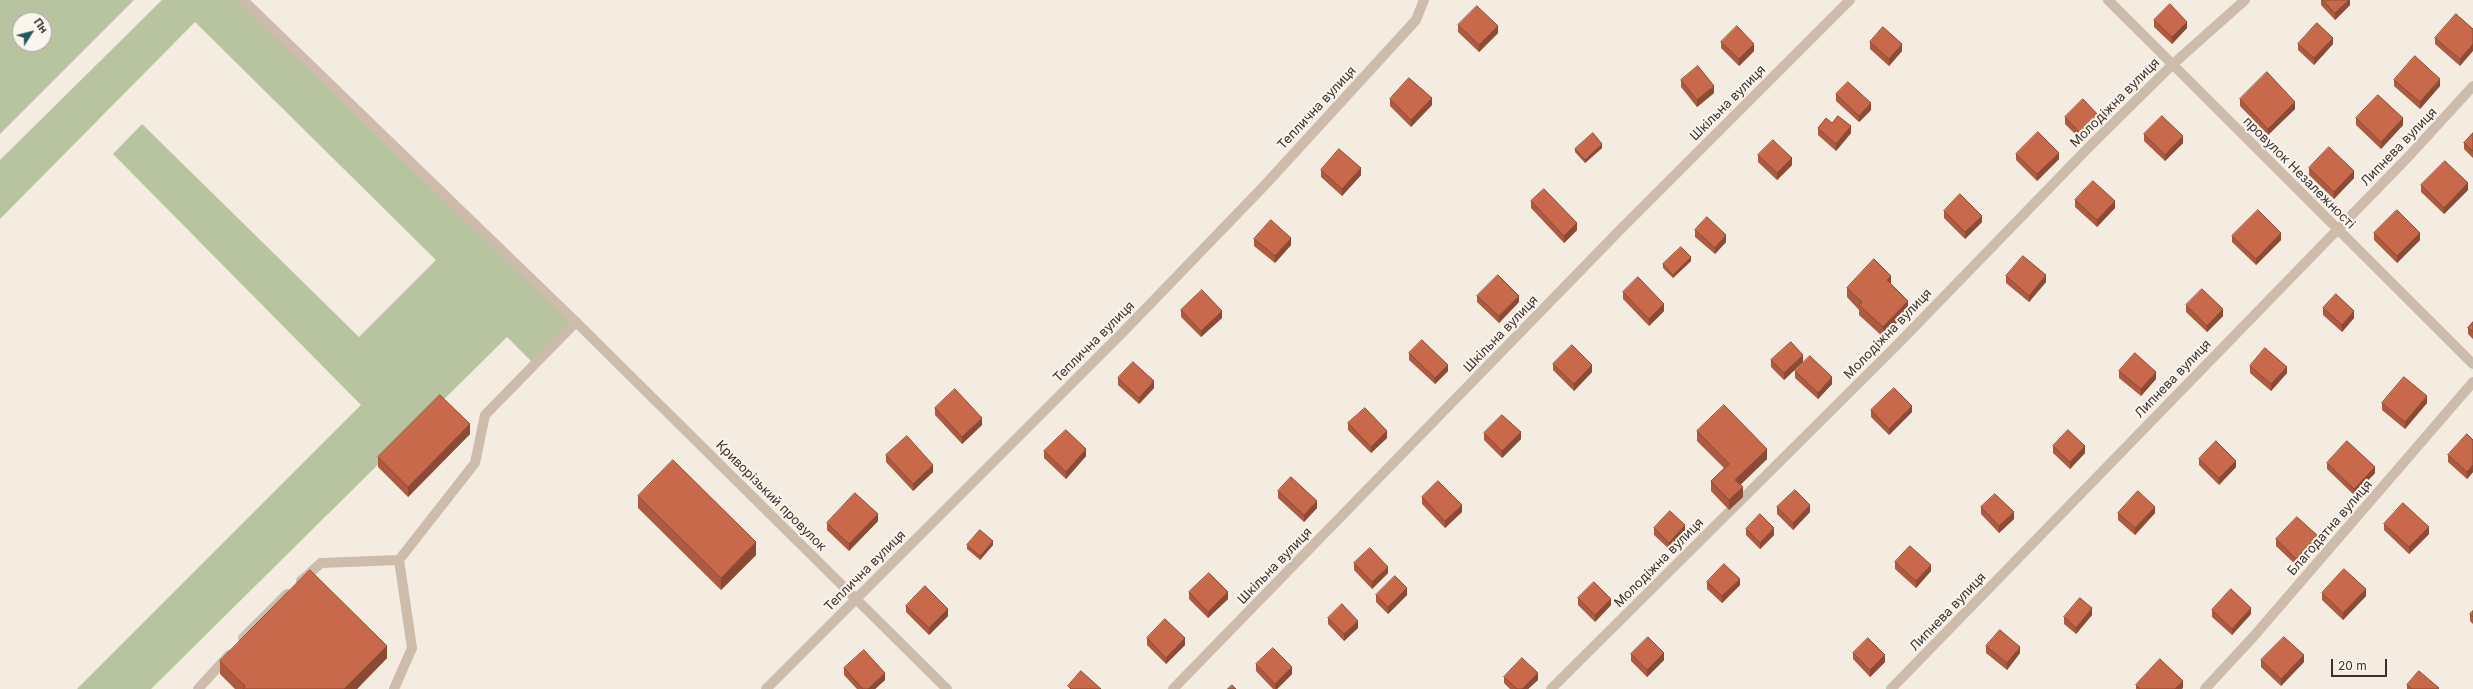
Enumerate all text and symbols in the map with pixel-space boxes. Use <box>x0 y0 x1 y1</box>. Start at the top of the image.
north arrow <box>12 12 52 52</box>
text: Пн <box>31 15 51 36</box>
street label: Молодіжна вулиця <box>2067 55 2163 151</box>
street label: Шкільна вулиця <box>1687 62 1769 144</box>
street label: Теплична вулиця <box>1274 63 1360 153</box>
street label: Липнева вулиця <box>2358 105 2440 189</box>
street label: провулок Незалежності <box>2240 114 2358 232</box>
street label: Молодіжна вулиця <box>1841 286 1935 382</box>
street label: Шкільна вулиця <box>1461 293 1541 375</box>
street label: Теплична вулиця <box>1050 298 1138 386</box>
street label: Липнева вулиця <box>2132 337 2214 421</box>
street label: Криворізький провулок <box>712 437 830 555</box>
street label: Благодатна вулиця <box>2284 477 2376 579</box>
street label: Молодіжна вулиця <box>1611 515 1707 611</box>
street label: Шкільна вулиця <box>1235 525 1315 607</box>
street label: Теплична вулиця <box>821 527 909 615</box>
street label: Липнева вулиця <box>1907 570 1989 654</box>
scale bar <box>2333 651 2389 677</box>
text: 20 m <box>2338 658 2367 673</box>

